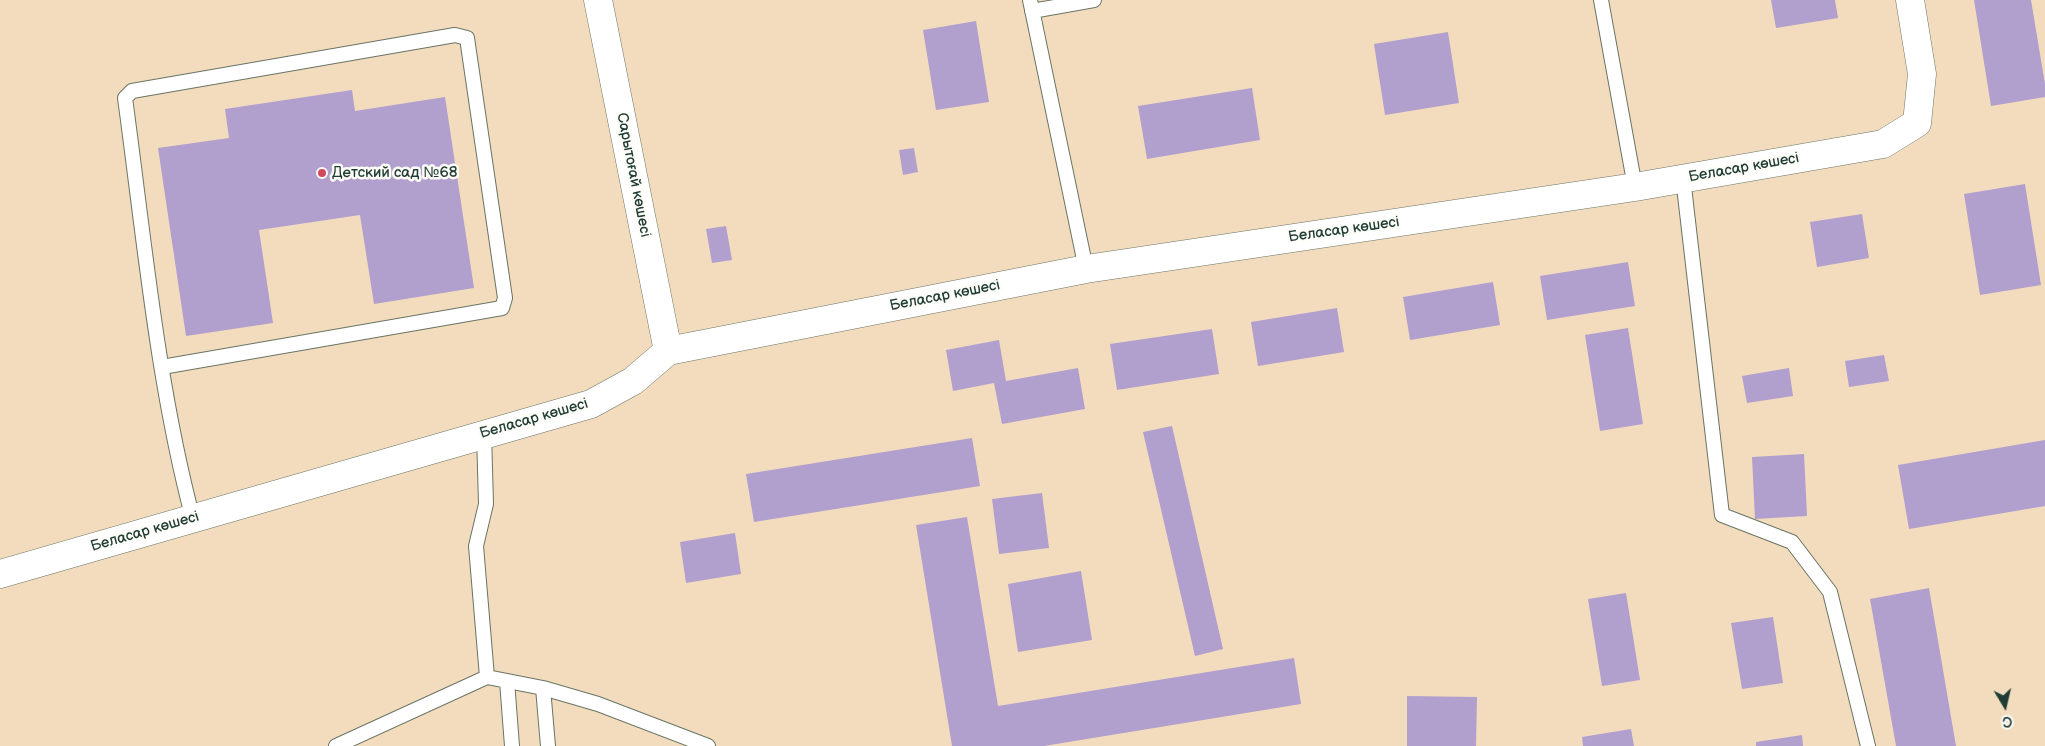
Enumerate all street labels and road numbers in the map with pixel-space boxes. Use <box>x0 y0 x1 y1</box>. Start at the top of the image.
street label: Сарытоғай көшесі <box>612 111 654 239</box>
street label: Беласар көшесі <box>1687 149 1801 187</box>
street label: Беласар көшесі <box>1287 213 1401 247</box>
street label: Беласар көшесі <box>888 276 1002 316</box>
street label: Беласар көшесі <box>478 395 590 443</box>
street label: Беласар көшесі <box>89 508 201 556</box>

